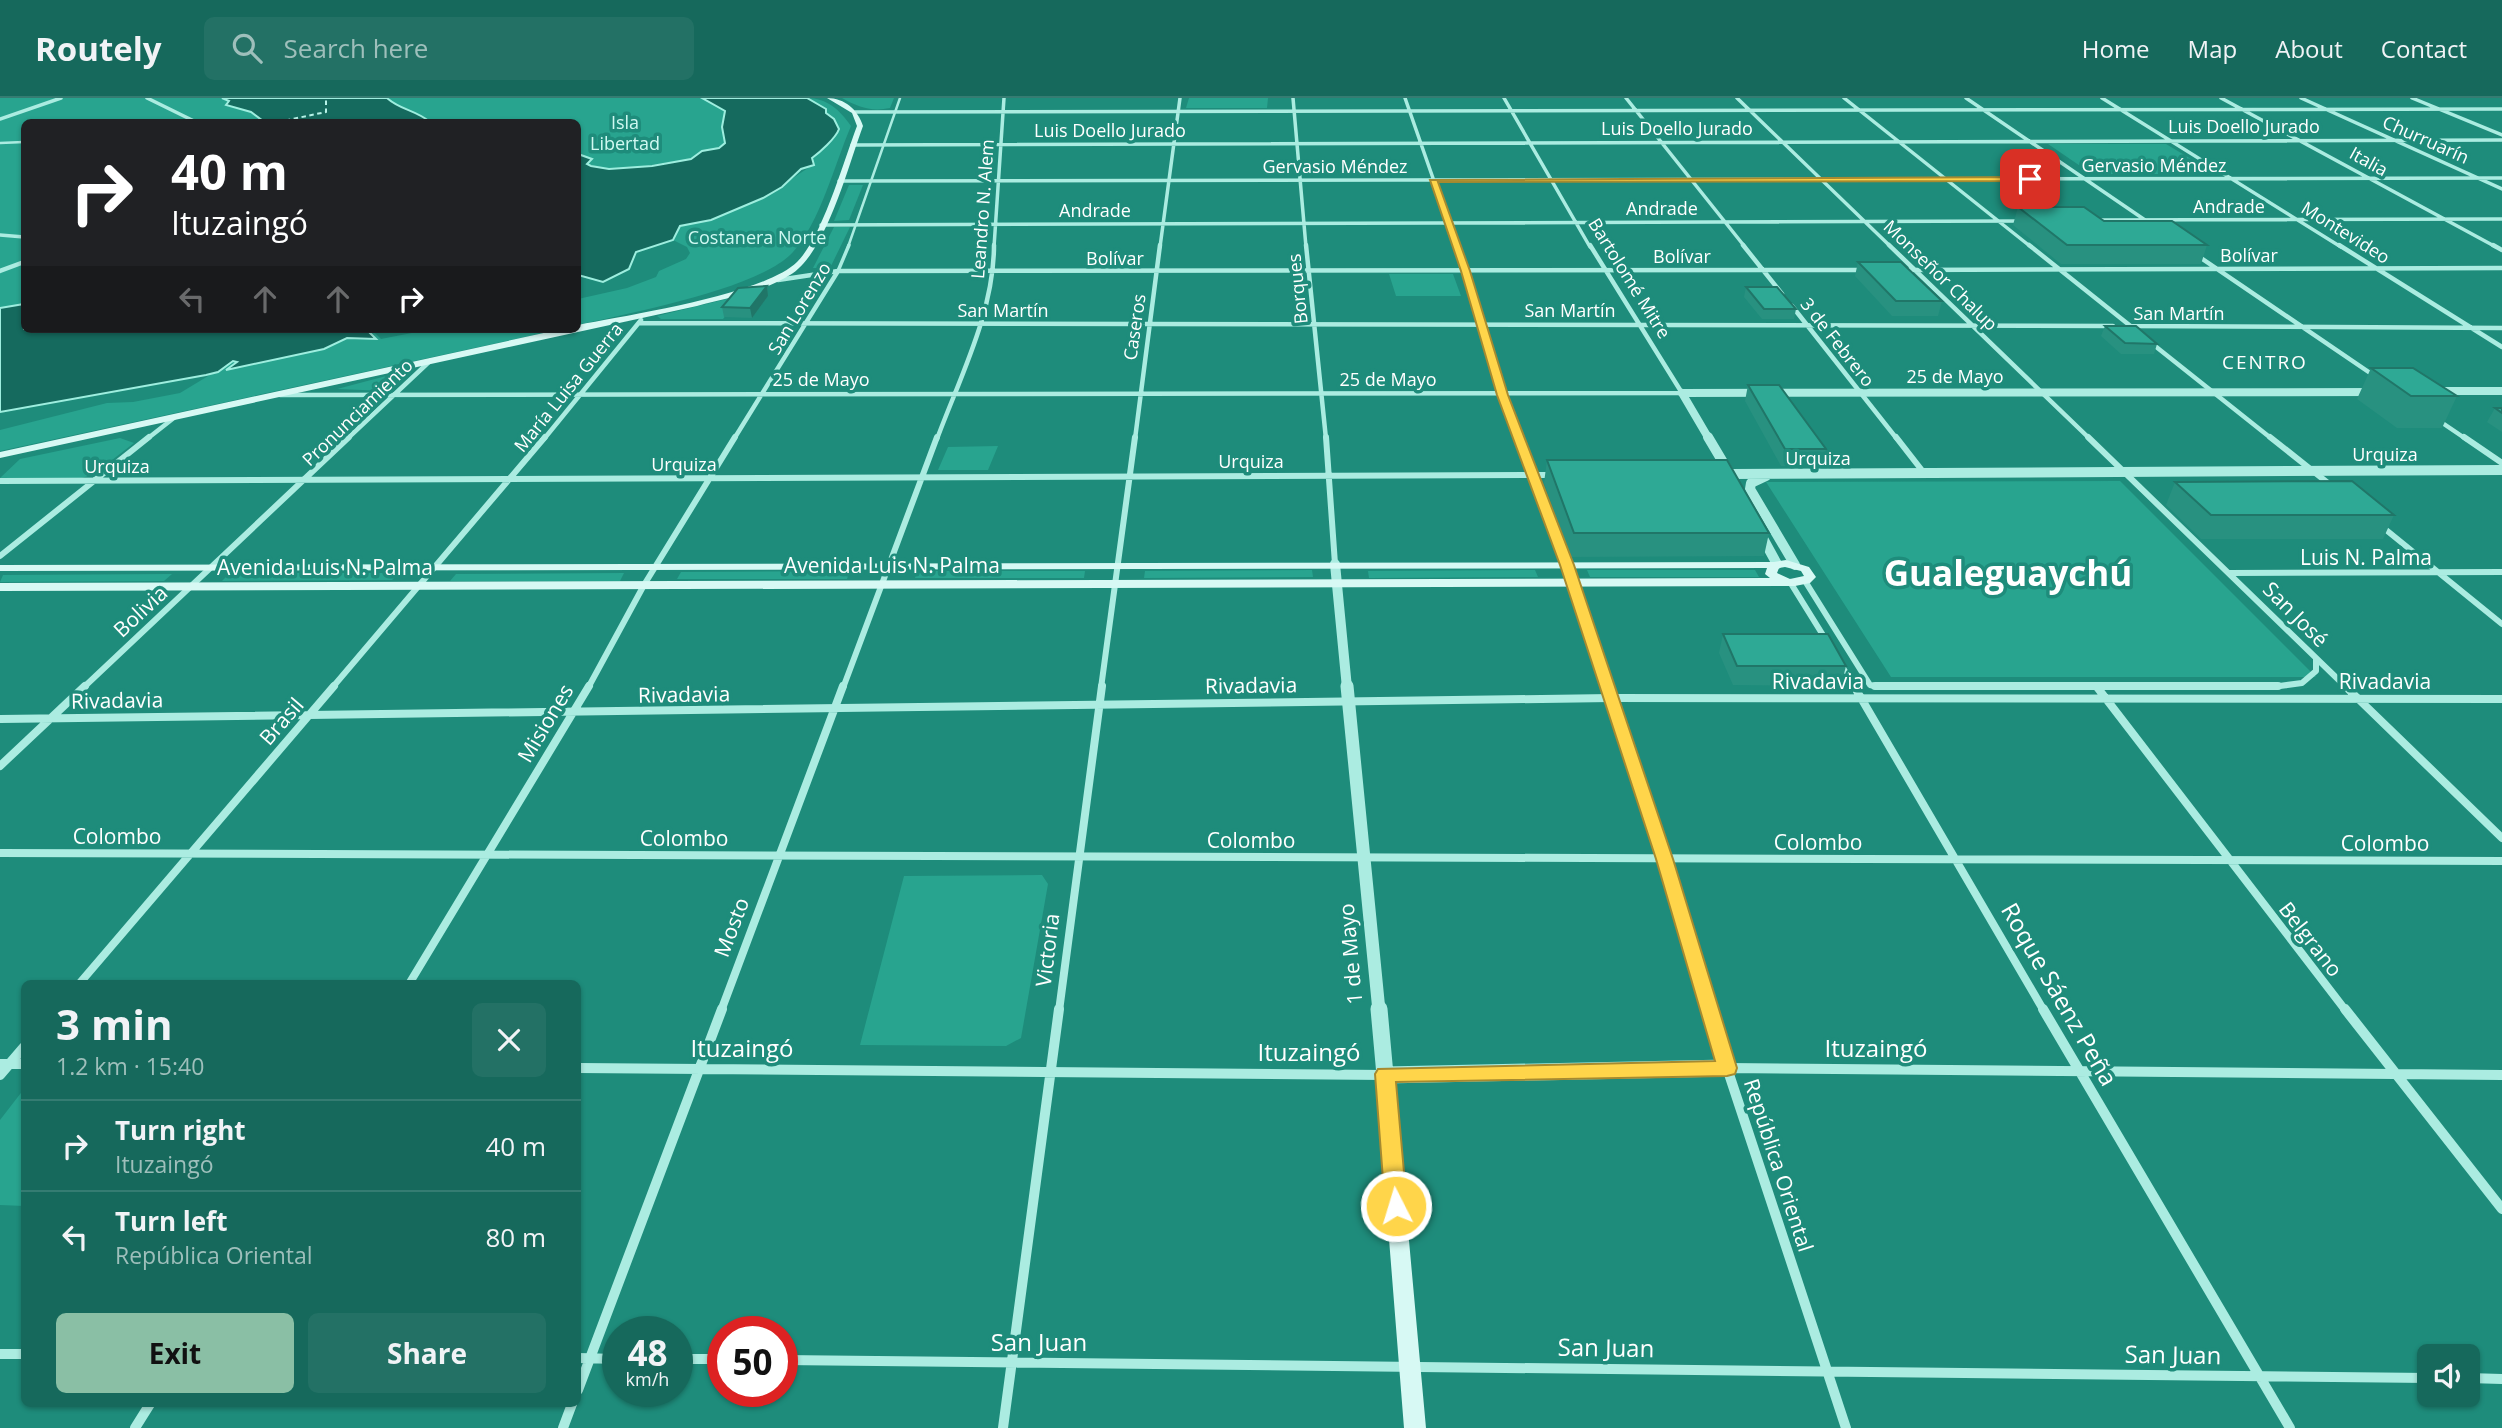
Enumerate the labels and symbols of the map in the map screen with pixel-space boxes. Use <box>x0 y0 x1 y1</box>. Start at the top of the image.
street label: Churruarín <box>2379 109 2473 169</box>
park label: Isla Libertad <box>590 110 660 155</box>
street label: Luis Doello Jurado <box>2168 114 2320 138</box>
street label: Luis Doello Jurado <box>1601 116 1753 140</box>
street label: Luis Doello Jurado <box>1034 118 1186 142</box>
street label: Leandro N. Alem <box>965 138 999 280</box>
street label: Italia <box>2345 141 2393 181</box>
pin <box>2000 149 2060 209</box>
street label: Gervasio Méndez <box>2081 153 2227 177</box>
street label: Gervasio Méndez <box>1262 154 1408 178</box>
street label: Andrade <box>2193 194 2265 218</box>
street label: Montevideo <box>2297 195 2395 269</box>
street label: Andrade <box>1626 196 1698 220</box>
street label: Andrade <box>1059 198 1131 222</box>
street label: Bartolomé Mitre <box>1583 213 1677 343</box>
street label: Monseñor Chalup <box>1879 214 2003 336</box>
park label: Costanera Norte <box>688 225 826 249</box>
street label: Bolívar <box>2220 243 2279 267</box>
street label: Bolívar <box>1653 244 1712 268</box>
street label: Bolívar <box>1086 246 1145 270</box>
street label: Borques <box>1281 253 1313 325</box>
street label: San Lorenzo <box>762 257 836 359</box>
street label: Caseros <box>1117 292 1151 362</box>
street label: 3 de Febrero <box>1796 293 1880 391</box>
street label: San Martín <box>957 298 1049 322</box>
street label: San Martín <box>1524 298 1616 322</box>
street label: San Martín <box>2133 301 2225 325</box>
street label: María Luisa Guerra <box>508 317 628 457</box>
district label: CENTRO <box>2222 349 2308 375</box>
street label: Pronunciamiento <box>297 353 417 471</box>
street label: 25 de Mayo <box>1906 364 2004 388</box>
street label: 25 de Mayo <box>772 367 870 391</box>
street label: 25 de Mayo <box>1339 367 1437 391</box>
street label: Urquiza <box>2352 442 2418 466</box>
street label: Urquiza <box>1785 446 1851 470</box>
street label: Urquiza <box>1218 449 1284 473</box>
street label: Urquiza <box>651 452 717 476</box>
street label: Urquiza <box>84 454 150 478</box>
street label: Luis N. Palma <box>2300 543 2432 571</box>
district label: Gualeguaychú <box>1884 549 2132 596</box>
street label: Avenida Luis N. Palma <box>784 551 1000 579</box>
street label: Avenida Luis N. Palma <box>217 553 433 581</box>
street label: San José <box>2257 575 2335 653</box>
street label: Bolivia <box>107 579 173 643</box>
street label: Rivadavia <box>1772 667 1864 695</box>
street label: Rivadavia <box>2339 667 2431 695</box>
street label: Rivadavia <box>1205 670 1297 700</box>
street label: Misiones <box>511 679 579 767</box>
street label: Rivadavia <box>638 679 730 709</box>
street label: Rivadavia <box>71 685 163 715</box>
street label: Brasil <box>253 691 309 751</box>
street label: Colombo <box>73 822 161 850</box>
street label: Colombo <box>640 824 728 852</box>
street label: Colombo <box>1207 826 1295 854</box>
street label: Colombo <box>1774 828 1862 856</box>
street label: Colombo <box>2341 829 2429 857</box>
street label: Mosto <box>707 893 755 961</box>
street label: Roque Sáenz Peña <box>1994 896 2126 1092</box>
street label: Belgrano <box>2273 896 2349 982</box>
street label: 1 de Mayo <box>1332 902 1368 1006</box>
street label: Victoria <box>1029 912 1065 988</box>
street label: Ituzaingó <box>691 1031 793 1064</box>
street label: Ituzaingó <box>1825 1031 1927 1064</box>
street label: Ituzaingó <box>1258 1035 1360 1068</box>
street label: República Oriental <box>1738 1075 1820 1255</box>
position arrow <box>1359 1169 1433 1243</box>
speed limit sign: 50 <box>707 1316 798 1407</box>
street label: San Juan <box>991 1325 1087 1358</box>
street label: San Juan <box>1557 1330 1655 1364</box>
street label: San Juan <box>2124 1337 2222 1371</box>

